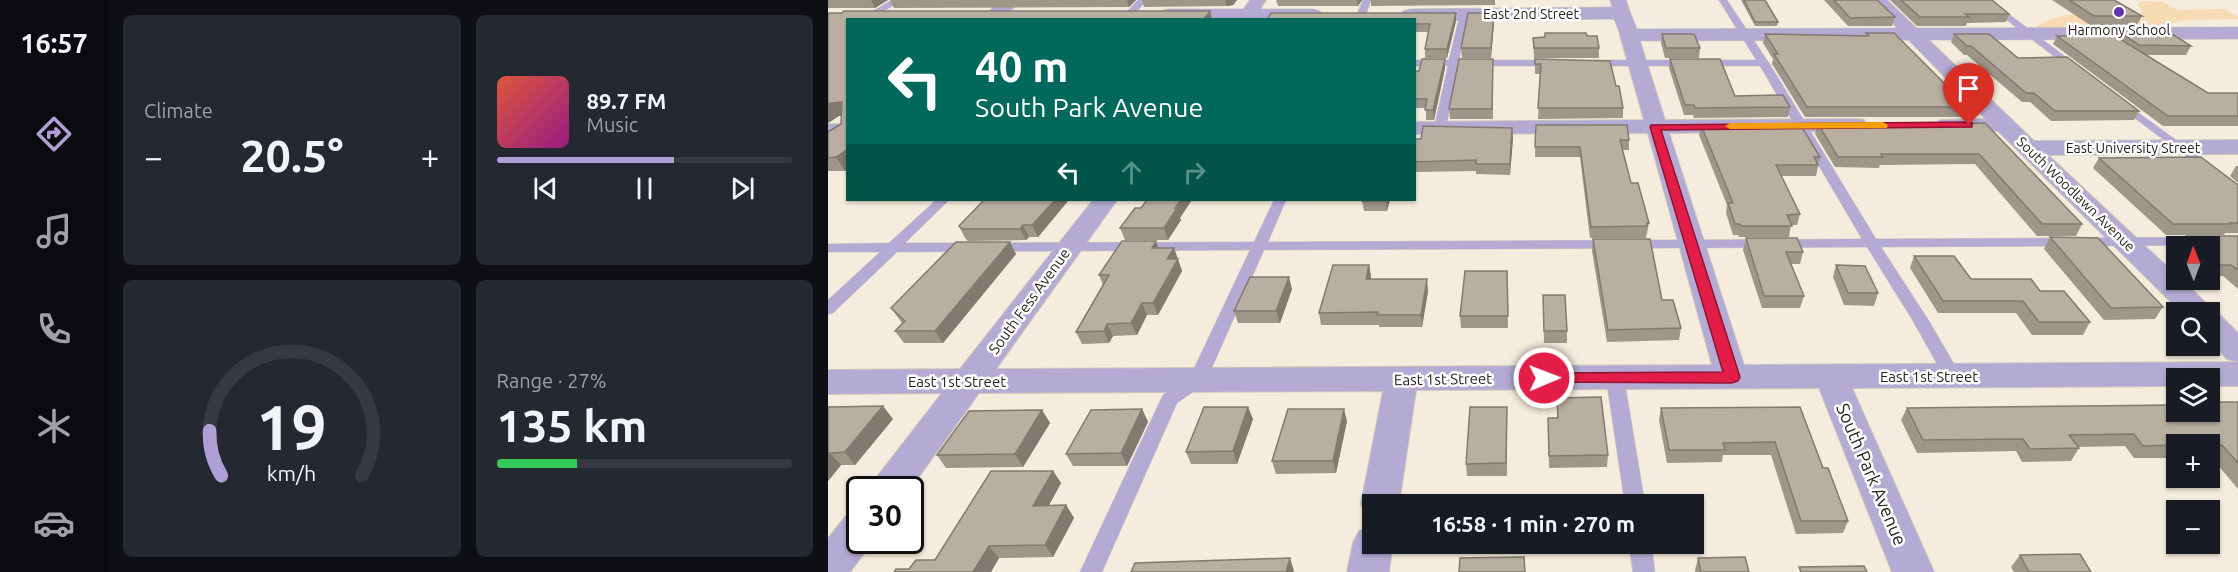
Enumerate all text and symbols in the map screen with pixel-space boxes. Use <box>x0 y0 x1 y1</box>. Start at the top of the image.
marker: Harmony School <box>2112 5 2126 19</box>
street label: East 2nd Street <box>1483 6 1580 22</box>
place label: Harmony School <box>2068 22 2170 38</box>
text: 16:57 <box>20 28 88 58</box>
icon: left <box>876 42 954 120</box>
text: 40 m <box>975 43 1069 90</box>
pin <box>1943 63 1994 125</box>
icon: arrive <box>1952 72 1985 105</box>
text: 89.7 FM <box>587 88 666 113</box>
text: South Park Avenue <box>975 92 1203 122</box>
text: Climate <box>144 99 213 122</box>
icon: directions <box>33 113 75 155</box>
text: Music <box>587 113 638 136</box>
text: 20.5° <box>240 130 343 181</box>
street label: South Woodlawn Avenue <box>2014 133 2138 255</box>
text: − <box>144 138 163 175</box>
text: + <box>421 138 439 175</box>
street label: East University Street <box>2066 140 2201 156</box>
icon: left <box>1052 156 1085 189</box>
icon: ahead <box>1115 156 1148 189</box>
icon: right <box>1178 156 1211 189</box>
icon: previous <box>529 172 562 205</box>
icon: pause <box>628 172 661 205</box>
icon: next <box>726 172 759 205</box>
icon: music <box>33 210 75 252</box>
north arrow <box>2166 236 2220 290</box>
map controls <box>2166 236 2220 554</box>
street label: South Fess Avenue <box>985 245 1073 357</box>
button: search <box>2166 302 2220 356</box>
icon: phone <box>33 308 75 350</box>
position arrow <box>1512 346 1576 410</box>
street label: East 1st Street <box>1880 368 1978 385</box>
button: layers <box>2166 368 2220 422</box>
text: Range · 27% <box>497 369 607 392</box>
street label: East 1st Street <box>1394 370 1492 388</box>
street label: East 1st Street <box>908 373 1006 390</box>
text: 19 <box>257 392 327 462</box>
text: 135 km <box>497 400 647 451</box>
street label: South Park Avenue <box>1833 400 1911 548</box>
icon: climate <box>33 405 75 447</box>
button: + <box>2166 434 2220 488</box>
text: km/h <box>267 461 316 485</box>
speed limit sign: 30 <box>846 476 924 554</box>
button: − <box>2166 500 2220 554</box>
icon: car <box>33 502 75 544</box>
text: 16:58 · 1 min · 270 m <box>1431 511 1635 536</box>

